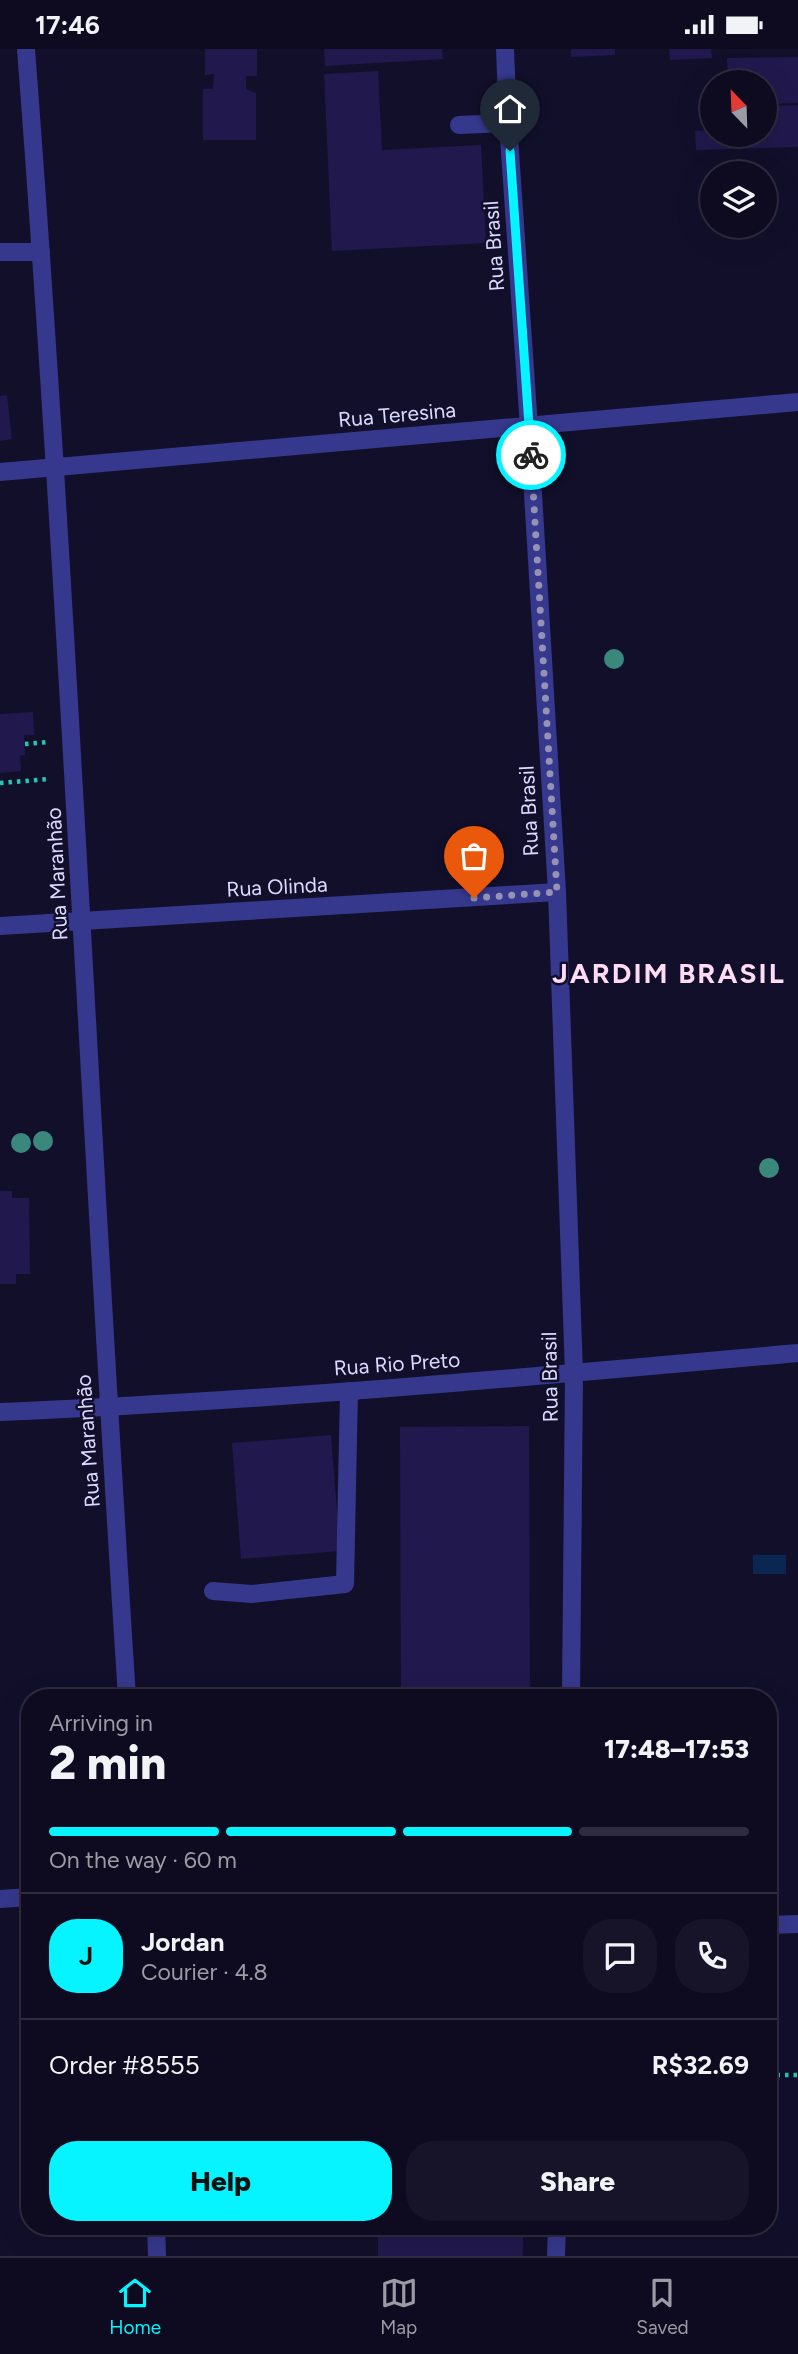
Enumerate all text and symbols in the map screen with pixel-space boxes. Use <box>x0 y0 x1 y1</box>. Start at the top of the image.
text: 17:46 <box>35 9 100 41</box>
north arrow <box>700 70 777 147</box>
map controls <box>700 70 777 238</box>
pin <box>480 79 540 151</box>
icon: home <box>491 90 529 128</box>
button: layers <box>700 161 777 238</box>
street label: Rua Brasil <box>478 200 509 292</box>
street label: Rua Teresina <box>337 397 457 432</box>
courier <box>496 420 566 490</box>
icon: bike <box>512 436 550 474</box>
street label: Rua Brasil <box>514 765 543 857</box>
street label: Rua Maranhão <box>41 807 72 941</box>
pin <box>444 826 504 898</box>
icon: bag <box>455 837 493 875</box>
street label: Rua Olinda <box>226 871 328 902</box>
district label: JARDIM BRASIL <box>552 956 786 990</box>
street label: Rua Brasil <box>536 1331 563 1423</box>
street label: Rua Rio Preto <box>333 1347 461 1380</box>
street label: Rua Maranhão <box>70 1374 105 1508</box>
text: Arriving in <box>49 1709 153 1737</box>
text: 17:48–17:53 <box>604 1733 749 1765</box>
text: 2 min <box>49 1735 166 1791</box>
text: On the way · 60 m <box>49 1846 237 1874</box>
button: chat <box>583 1919 657 1993</box>
button: phone <box>675 1919 749 1993</box>
text: Jordan <box>141 1926 224 1958</box>
text: J <box>79 1940 93 1972</box>
text: Courier · 4.8 <box>141 1958 268 1986</box>
text: Order #8555 <box>49 2049 200 2081</box>
text: R$32.69 <box>652 2049 749 2081</box>
button: Help <box>49 2141 392 2221</box>
button: Share <box>406 2141 749 2221</box>
tab: Home <box>109 2274 161 2339</box>
tab: Map <box>380 2274 418 2339</box>
tab: Saved <box>636 2274 689 2339</box>

